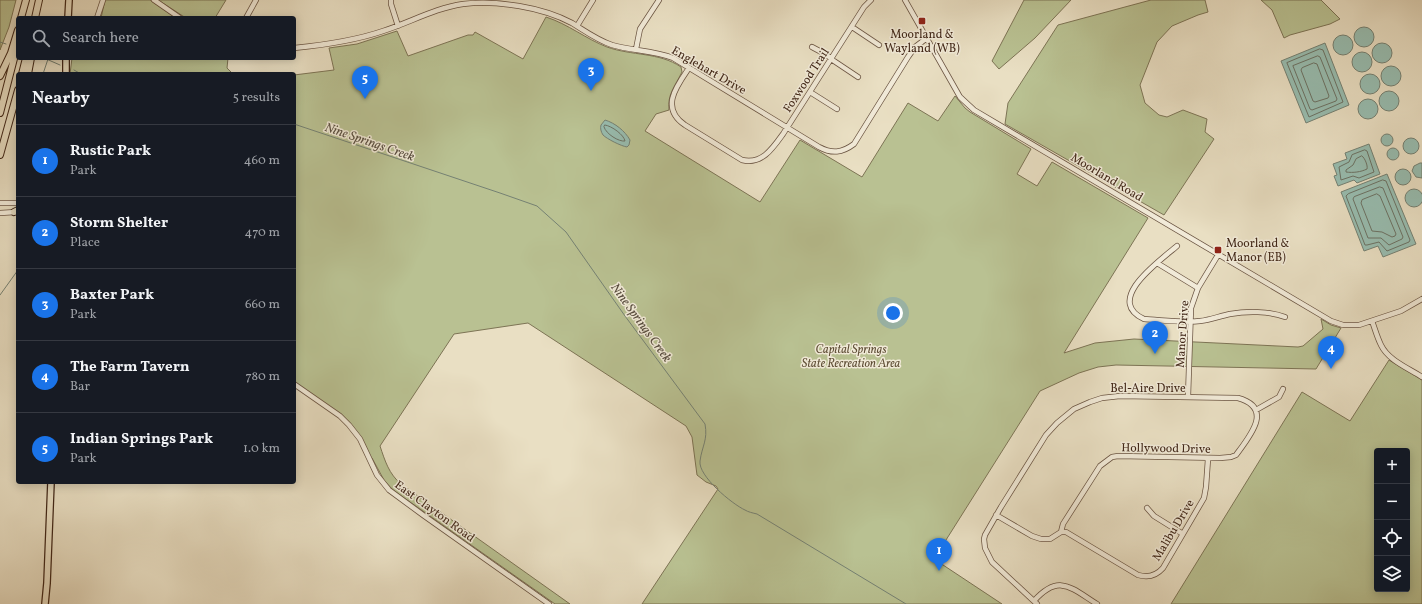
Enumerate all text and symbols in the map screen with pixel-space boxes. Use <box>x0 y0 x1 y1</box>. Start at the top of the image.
search box <box>16 16 296 60</box>
marker: Moorland & Wayland (WB) <box>917 16 927 26</box>
icon: search <box>30 27 52 49</box>
place label: Moorland & Wayland (WB) <box>884 27 960 57</box>
text: Search here <box>62 28 139 49</box>
street label: Englehart Drive <box>668 43 749 99</box>
street label: Foxwood Trail <box>780 45 834 116</box>
pin: 3 <box>578 58 604 91</box>
pin: 5 <box>352 66 378 99</box>
text: Nearby <box>32 87 90 110</box>
text: 5 results <box>233 89 280 107</box>
water label: Nine Springs Creek <box>322 119 417 167</box>
text: Rustic Park <box>70 141 151 162</box>
street label: Moorland Road <box>1067 150 1146 206</box>
text: 1 <box>42 152 48 170</box>
text: 460 m <box>244 152 280 170</box>
text: Park <box>70 162 97 180</box>
text: Storm Shelter <box>70 213 168 234</box>
text: 2 <box>42 224 48 242</box>
text: 470 m <box>245 224 280 242</box>
text: Place <box>70 234 100 252</box>
place label: Moorland & Manor (EB) <box>1226 236 1290 266</box>
marker: Moorland & Manor (EB) <box>1213 245 1223 255</box>
water label: Nine Springs Creek <box>606 280 675 366</box>
text: Baxter Park <box>70 285 154 306</box>
text: 3 <box>42 296 48 314</box>
text: 660 m <box>245 296 280 314</box>
street label: Manor Drive <box>1173 300 1193 368</box>
your location <box>883 303 903 323</box>
text: Park <box>70 306 97 324</box>
pin: 2 <box>1142 321 1168 354</box>
pin: 4 <box>1318 336 1344 369</box>
park label: Capital Springs State Recreation Area <box>802 342 901 372</box>
text: The Farm Tavern <box>70 357 190 378</box>
text: 4 <box>41 368 49 386</box>
text: 780 m <box>246 368 280 386</box>
text: Bar <box>70 378 90 396</box>
street label: Bel-Aire Drive <box>1110 381 1186 397</box>
text: Indian Springs Park <box>70 429 213 450</box>
text: 5 <box>42 440 48 458</box>
text: 1.0 km <box>243 440 280 458</box>
street label: Hollywood Drive <box>1121 440 1211 458</box>
map controls <box>1374 448 1410 592</box>
button: + <box>1374 448 1410 484</box>
text: Park <box>70 450 97 468</box>
street label: East Clayton Road <box>391 477 478 547</box>
button: − <box>1374 484 1410 520</box>
street label: Malibu Drive <box>1149 496 1199 564</box>
button: locate <box>1374 520 1410 556</box>
pin: 1 <box>926 538 952 571</box>
button: layers <box>1374 556 1410 592</box>

